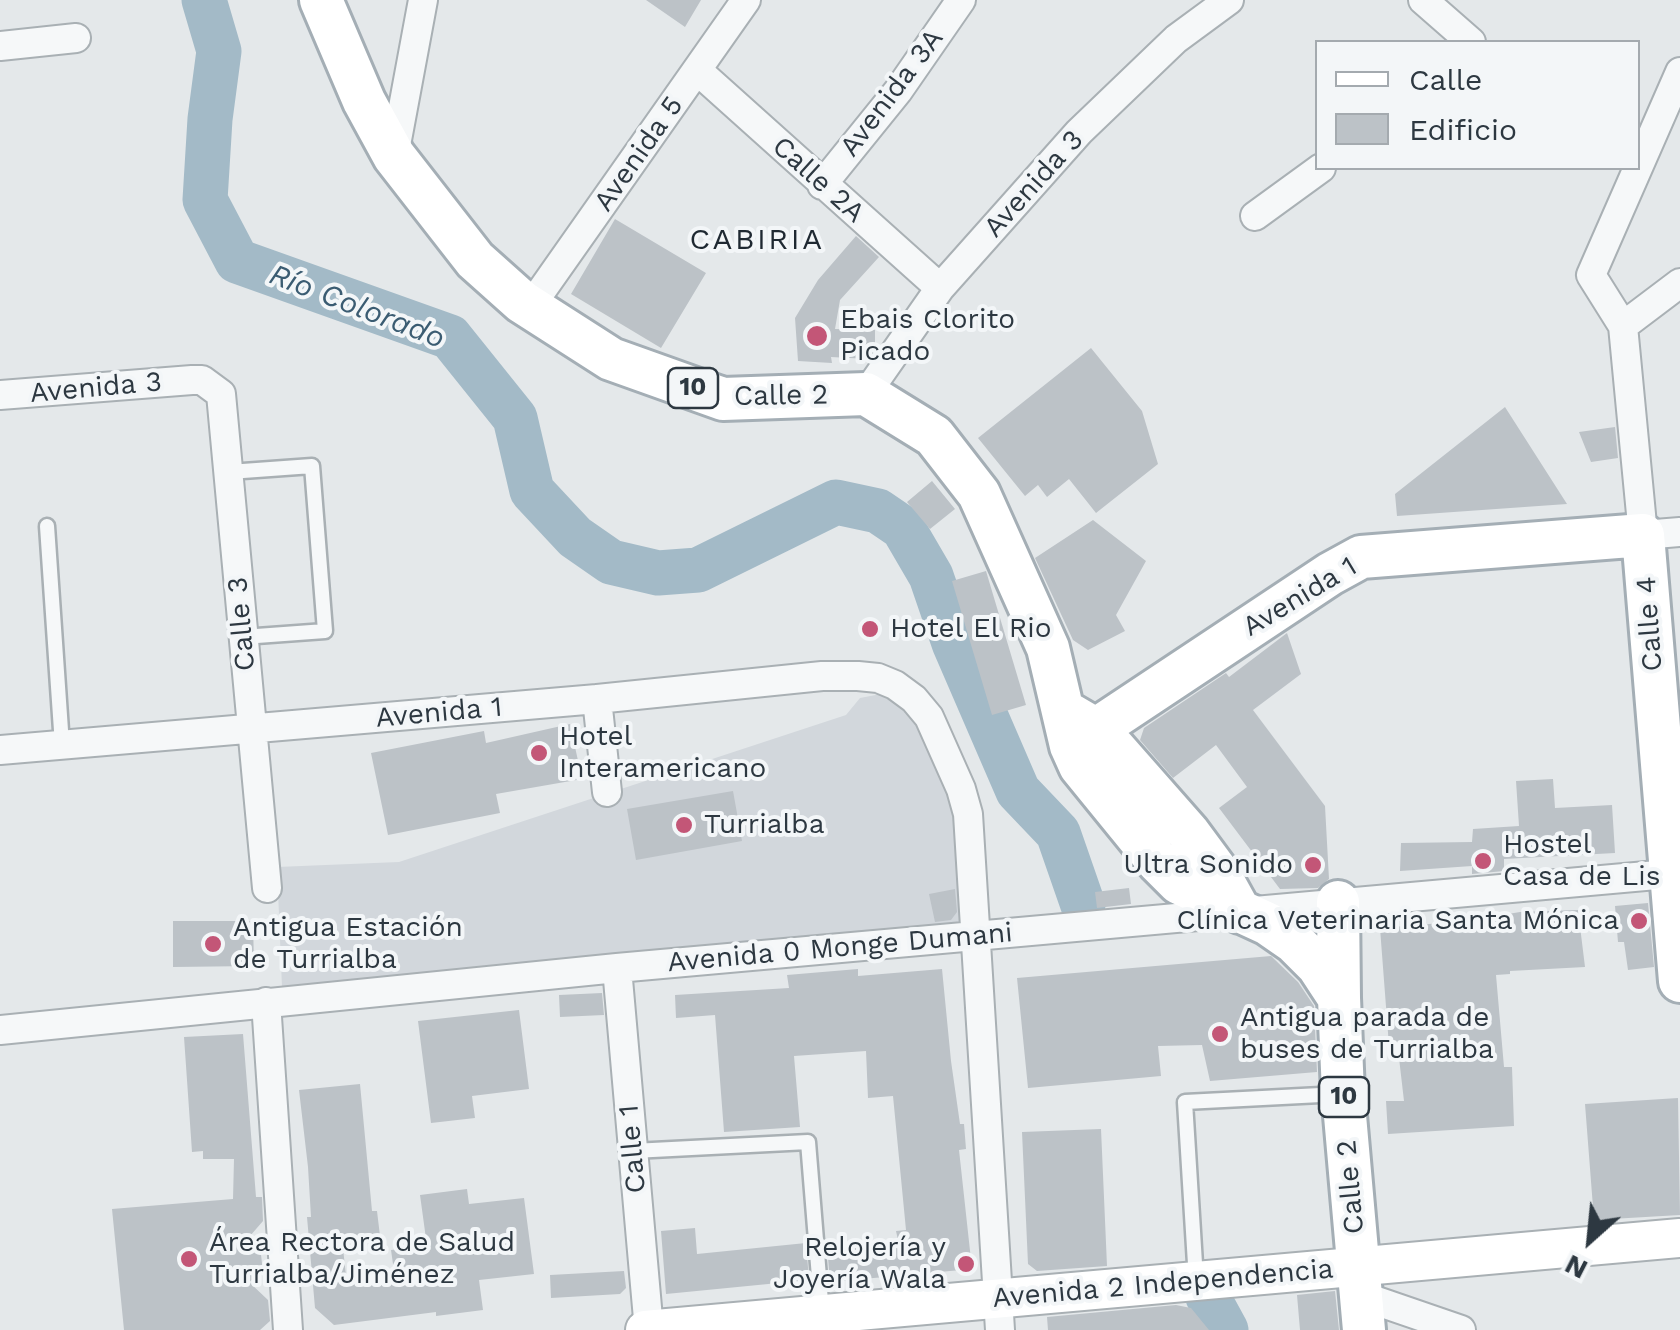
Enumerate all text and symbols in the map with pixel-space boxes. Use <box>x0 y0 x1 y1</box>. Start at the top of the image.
street label: Avenida 3A <box>833 23 951 163</box>
legend <box>1315 40 1640 170</box>
text: Calle <box>1409 62 1482 97</box>
street label: Avenida 5 <box>587 90 691 218</box>
text: Edificio <box>1409 112 1517 147</box>
street label: Avenida 3 <box>977 124 1091 244</box>
street label: Calle 2A <box>765 130 871 230</box>
district label: CABIRIA <box>690 222 824 258</box>
water label: Río Colorado <box>264 257 450 357</box>
place label: Ebais Clorito Picado <box>840 303 1015 369</box>
marker: Ebais Clorito Picado <box>804 323 830 349</box>
street label: Avenida 3 <box>29 365 163 411</box>
road number: 10 <box>668 368 718 408</box>
street label: Calle 2 <box>734 378 828 414</box>
street label: Avenida 1 <box>1237 550 1363 644</box>
street label: Calle 4 <box>1630 575 1670 673</box>
street label: Calle 3 <box>221 576 263 672</box>
place label: Hotel El Rio <box>890 612 1052 646</box>
marker: Hotel El Rio <box>859 618 881 640</box>
street label: Avenida 1 <box>374 691 504 735</box>
place label: Hotel Interamericano <box>559 720 766 786</box>
marker: Hotel Interamericano <box>528 742 550 764</box>
place label: Turrialba <box>704 808 824 842</box>
marker: Turrialba <box>673 814 695 836</box>
place label: Hostel Casa de Lis <box>1503 828 1660 894</box>
place label: Ultra Sonido <box>1123 848 1293 882</box>
marker: Hostel Casa de Lis <box>1472 850 1494 872</box>
marker: Ultra Sonido <box>1302 854 1324 876</box>
place label: Clínica Veterinaria Santa Mónica <box>1177 904 1619 938</box>
marker: Clínica Veterinaria Santa Mónica <box>1628 910 1650 932</box>
place label: Antigua Estación de Turrialba <box>233 911 463 977</box>
street label: Avenida 0 Monge Dumani <box>666 916 1014 980</box>
marker: Antigua Estación de Turrialba <box>202 933 224 955</box>
place label: Antigua parada de buses de Turrialba <box>1240 1001 1494 1067</box>
marker: Antigua parada de buses de Turrialba <box>1209 1023 1231 1045</box>
road number: 10 <box>1319 1077 1369 1117</box>
street label: Calle 1 <box>612 1103 654 1195</box>
street label: Calle 2 <box>1330 1139 1372 1235</box>
north arrow <box>1540 1190 1640 1290</box>
place label: Área Rectora de Salud Turrialba/Jiménez <box>209 1226 515 1292</box>
place label: Relojería y Joyería Wala <box>773 1231 946 1297</box>
marker: Área Rectora de Salud Turrialba/Jiménez <box>178 1248 200 1270</box>
text: N <box>1559 1248 1593 1287</box>
street label: Avenida 2 Independencia <box>991 1252 1335 1316</box>
marker: Relojería y Joyería Wala <box>955 1253 977 1275</box>

